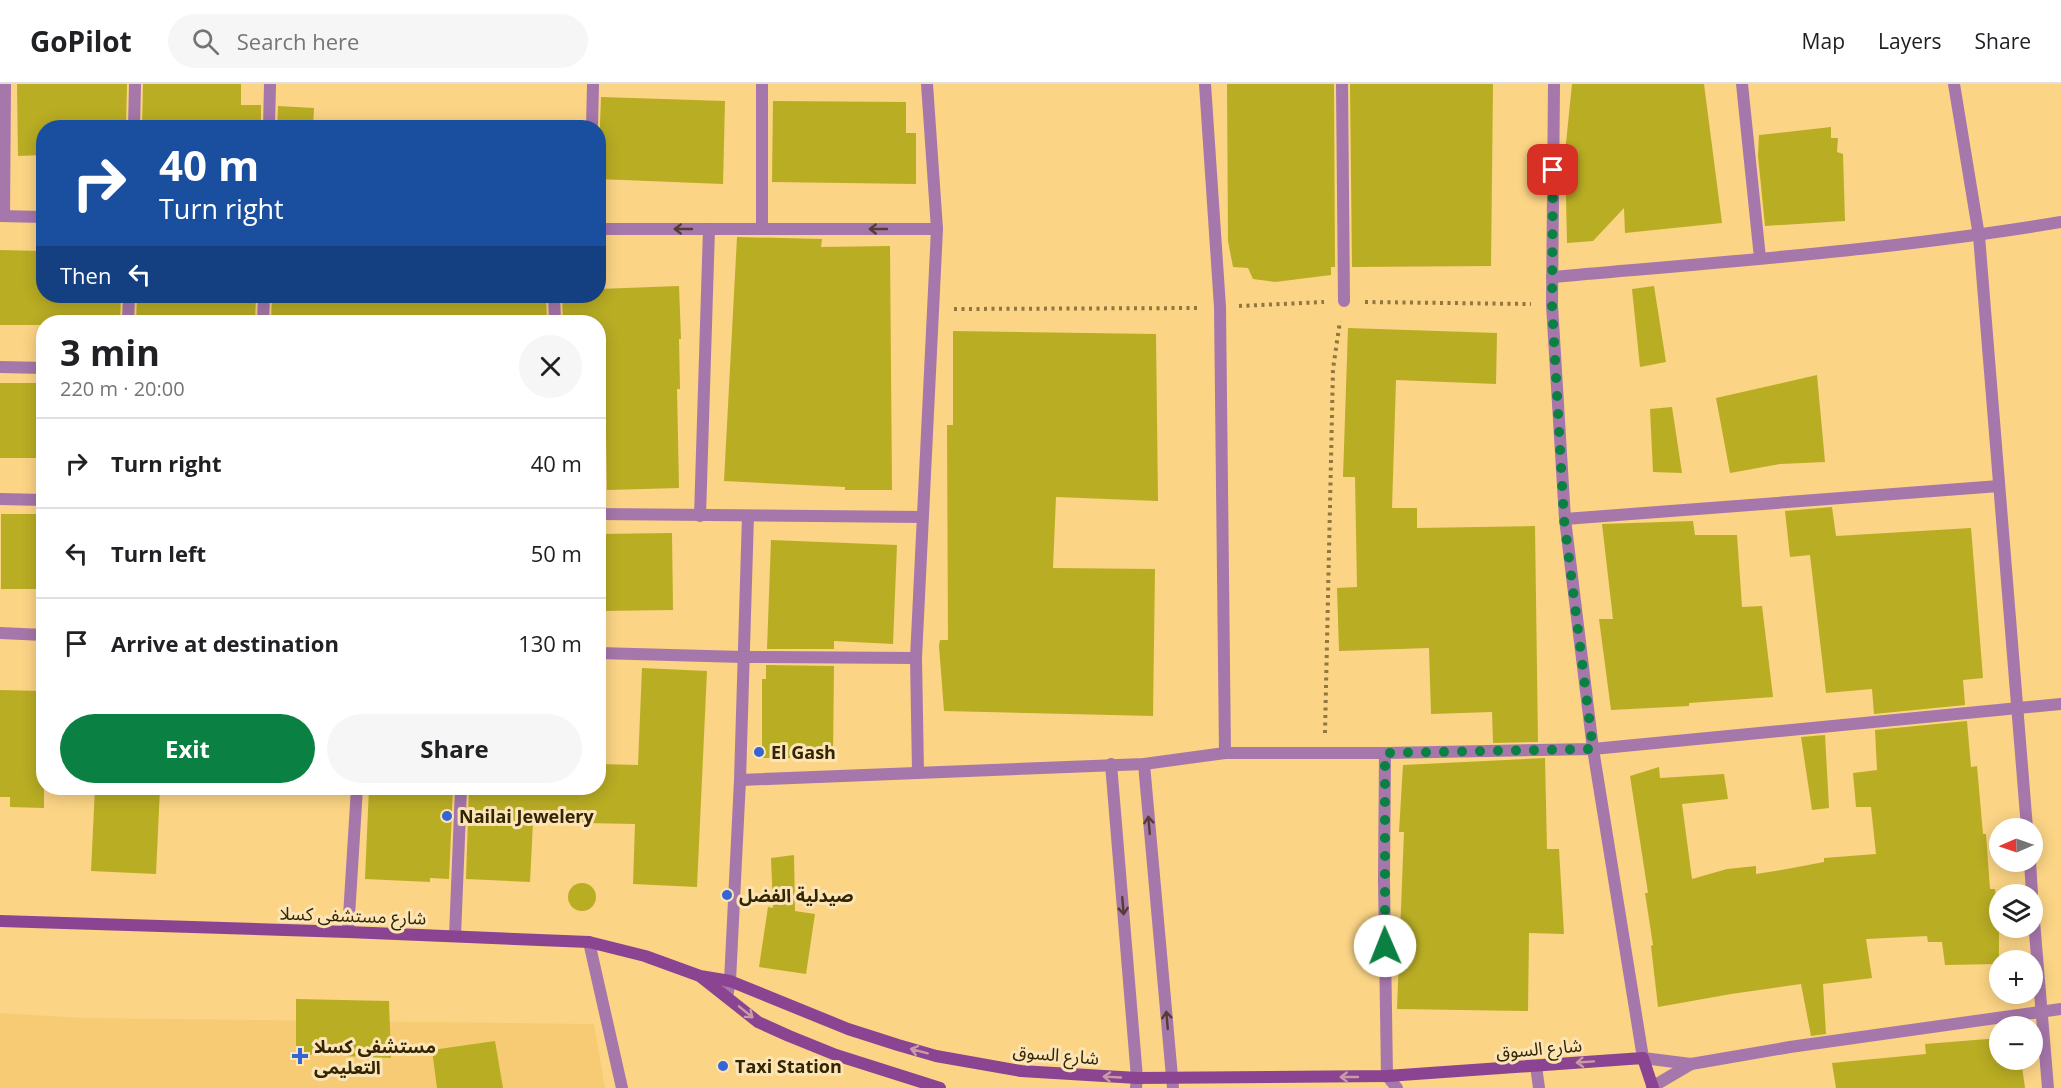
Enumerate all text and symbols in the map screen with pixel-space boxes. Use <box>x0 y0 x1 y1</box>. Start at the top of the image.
search box <box>168 14 588 68</box>
text: GoPilot <box>30 22 132 60</box>
icon: search <box>189 25 222 58</box>
text: Search here <box>237 26 359 56</box>
text: Map <box>1802 27 1845 55</box>
text: Layers <box>1878 27 1942 55</box>
text: Share <box>1975 27 2031 55</box>
text: 40 m <box>159 136 259 193</box>
icon: right <box>60 144 138 222</box>
pin <box>1527 144 1578 195</box>
icon: arrive <box>1536 153 1569 186</box>
text: Turn right <box>159 190 284 227</box>
one-way arrow <box>674 223 694 235</box>
one-way arrow <box>869 223 889 235</box>
icon: left <box>123 258 156 291</box>
text: Then <box>60 260 111 290</box>
text: 3 min <box>60 328 160 377</box>
button: close <box>519 335 582 398</box>
text: 220 m · 20:00 <box>60 375 185 402</box>
icon: right <box>60 447 93 480</box>
text: Turn right <box>111 448 222 478</box>
text: 40 m <box>531 448 582 478</box>
icon: left <box>60 537 93 570</box>
text: Turn left <box>111 538 206 568</box>
text: 50 m <box>531 538 582 568</box>
icon: arrive <box>60 627 93 660</box>
text: Arrive at destination <box>111 628 339 658</box>
text: 130 m <box>518 628 582 658</box>
button: Exit <box>60 714 315 783</box>
button: Share <box>327 714 582 783</box>
place label: El Gash <box>771 740 836 764</box>
marker: El Gash <box>752 745 766 759</box>
place label: Nailai Jewelery <box>459 804 594 828</box>
marker: Nailai Jewelery <box>440 809 454 823</box>
one-way arrow <box>1143 816 1154 836</box>
north arrow <box>1989 818 2043 872</box>
map controls <box>1989 818 2043 1070</box>
place label: صيدلية الفضل <box>739 883 854 907</box>
button: layers <box>1989 884 2043 938</box>
marker: صيدلية الفضل <box>720 888 734 902</box>
one-way arrow <box>1118 896 1129 916</box>
street label: شارع مستشفى كسلا <box>279 900 427 933</box>
position arrow <box>1353 914 1417 978</box>
button: + <box>1989 950 2043 1004</box>
one-way arrow <box>738 1005 753 1019</box>
one-way arrow <box>1161 1010 1172 1030</box>
button: − <box>1989 1016 2043 1070</box>
street label: شارع السوق <box>1495 1032 1583 1067</box>
place label: مستشفى كسلا التعليمى <box>314 1034 436 1079</box>
street label: شارع السوق <box>1012 1038 1100 1073</box>
one-way arrow <box>910 1045 929 1056</box>
marker: مستشفى كسلا التعليمى <box>291 1047 309 1065</box>
place label: Taxi Station <box>735 1054 842 1078</box>
one-way arrow <box>1576 1057 1595 1068</box>
marker: Taxi Station <box>716 1059 730 1073</box>
one-way arrow <box>1102 1071 1122 1082</box>
one-way arrow <box>1339 1071 1359 1083</box>

